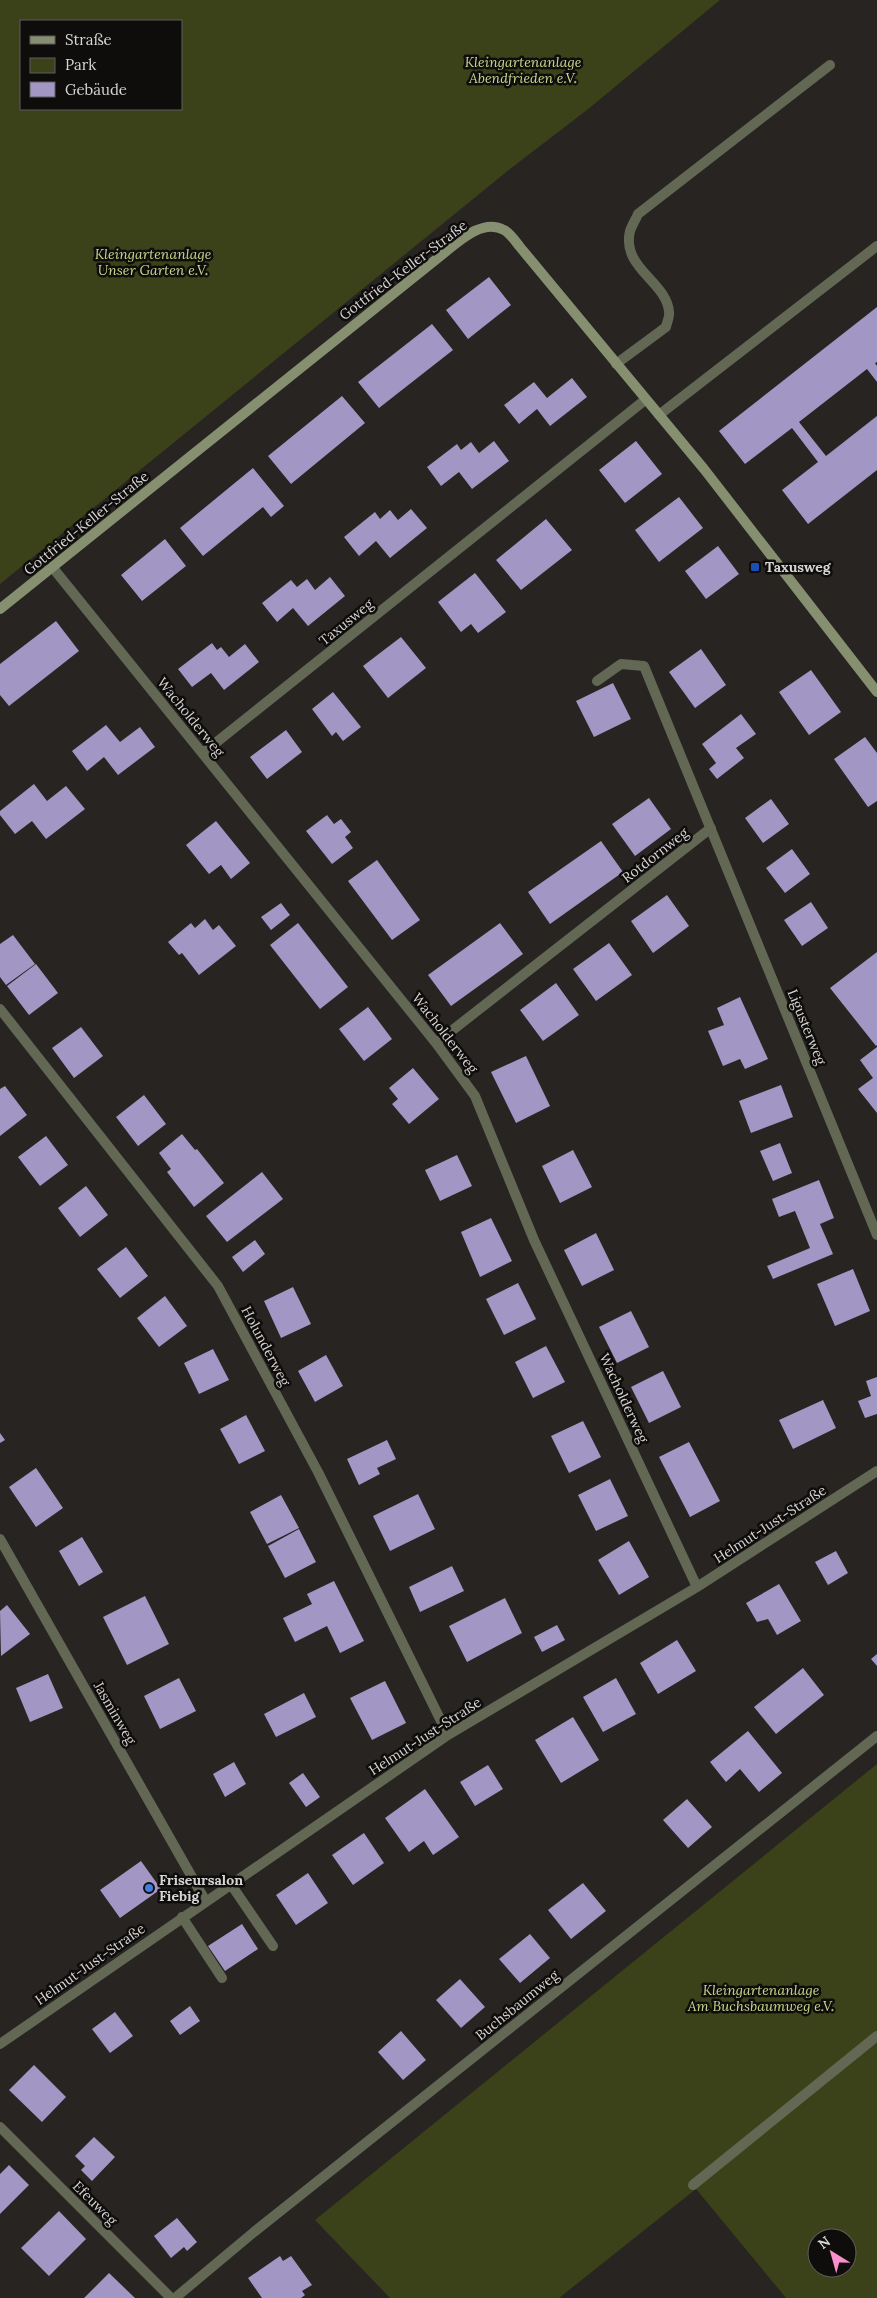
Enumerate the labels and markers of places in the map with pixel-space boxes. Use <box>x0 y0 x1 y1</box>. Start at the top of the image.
place label: Taxusweg <box>765 558 832 576</box>
marker: Taxusweg <box>749 561 761 573</box>
place label: Friseursalon Fiebig <box>159 1871 243 1905</box>
marker: Friseursalon Fiebig <box>143 1882 155 1894</box>

